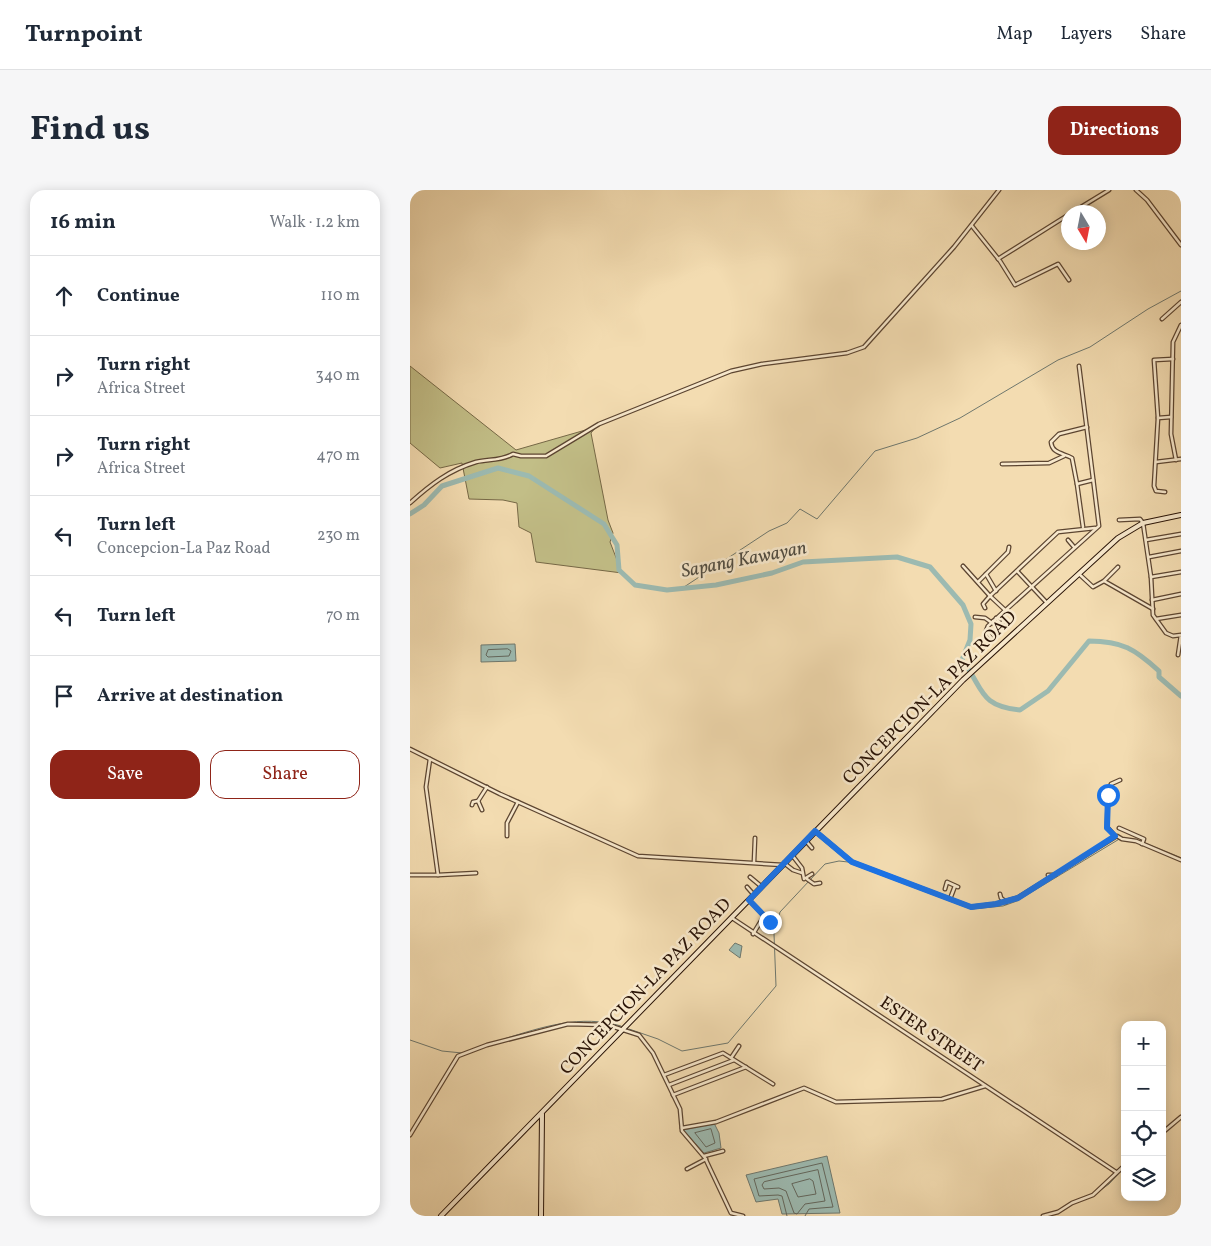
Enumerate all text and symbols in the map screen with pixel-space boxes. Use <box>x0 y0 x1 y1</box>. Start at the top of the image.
text: Turnpoint <box>25 18 143 52</box>
text: Map <box>996 22 1032 47</box>
text: Layers <box>1060 22 1112 47</box>
text: Share <box>1140 22 1186 47</box>
text: Find us <box>30 106 150 154</box>
button: Directions <box>1048 106 1181 155</box>
north arrow <box>1061 205 1106 250</box>
text: 16 min <box>50 208 116 237</box>
text: Walk · 1.2 km <box>269 212 360 234</box>
icon: ahead <box>50 282 78 310</box>
text: Continue <box>97 283 180 309</box>
text: 110 m <box>321 285 360 307</box>
text: Turn right <box>97 352 190 378</box>
icon: right <box>50 362 78 390</box>
text: 340 m <box>316 365 360 387</box>
text: Africa Street <box>97 378 186 400</box>
text: Turn right <box>97 432 190 458</box>
icon: right <box>50 442 78 470</box>
text: 470 m <box>316 445 360 467</box>
text: Africa Street <box>97 458 186 480</box>
text: Turn left <box>97 512 176 538</box>
icon: left <box>50 522 78 550</box>
text: 230 m <box>317 525 360 547</box>
water label: Sapang Kawayan <box>679 535 809 585</box>
text: Concepcion-La Paz Road <box>97 538 270 560</box>
icon: left <box>50 602 78 630</box>
text: Turn left <box>97 603 176 629</box>
text: 70 m <box>326 605 360 627</box>
street label: CONCEPCION-LA PAZ ROAD <box>837 605 1023 791</box>
icon: arrive <box>50 682 78 710</box>
text: Arrive at destination <box>97 683 283 709</box>
button: Save <box>50 750 200 799</box>
button: Share <box>210 750 360 799</box>
route start <box>1097 784 1120 807</box>
street label: CONCEPCION-LA PAZ ROAD <box>555 893 737 1081</box>
route end <box>759 911 782 934</box>
street label: ESTER STREET <box>874 991 988 1079</box>
map controls <box>1121 1021 1166 1201</box>
button: + <box>1121 1021 1166 1066</box>
button: − <box>1121 1066 1166 1111</box>
button: locate <box>1121 1111 1166 1156</box>
button: layers <box>1121 1156 1166 1201</box>

